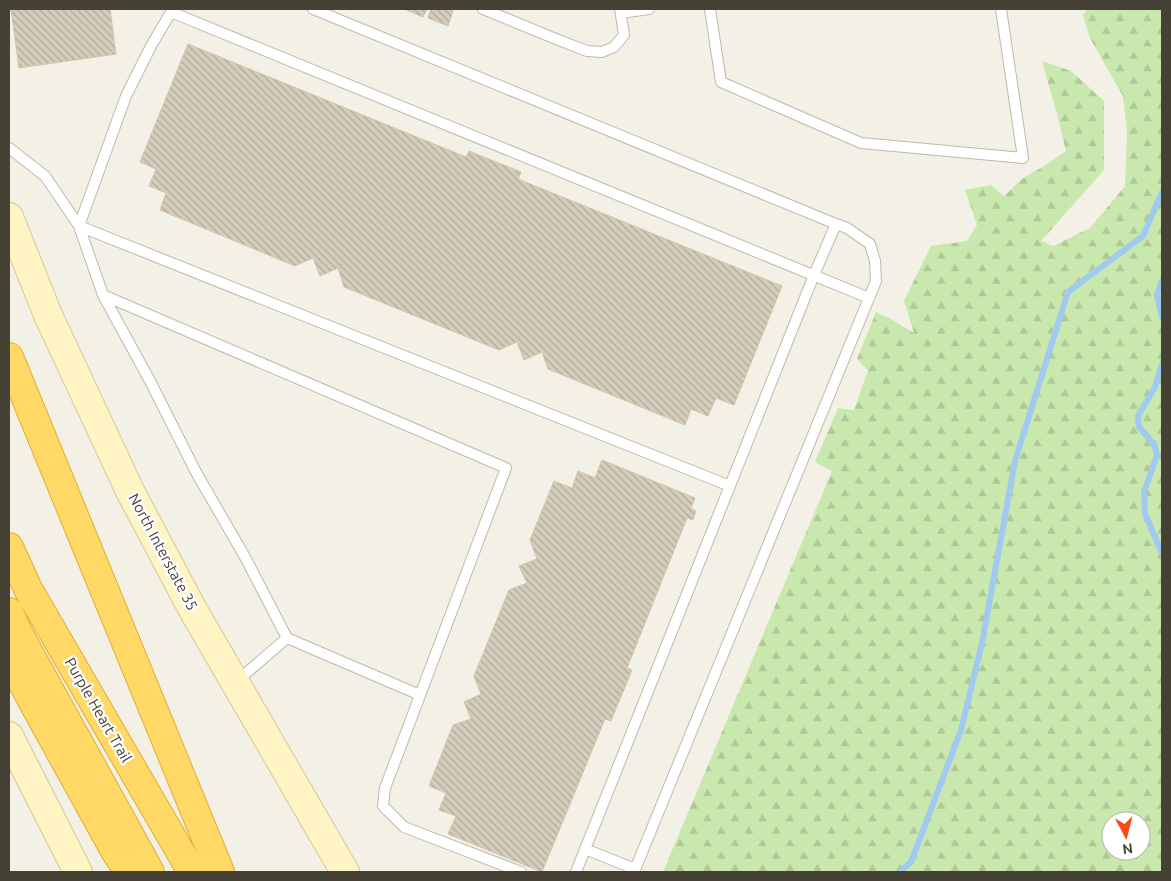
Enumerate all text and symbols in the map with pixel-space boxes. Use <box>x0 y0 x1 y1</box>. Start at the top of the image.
street label: North Interstate 35 <box>125 490 201 613</box>
street label: Purple Heart Trail <box>62 654 135 765</box>
north arrow <box>1101 811 1151 861</box>
text: N <box>1121 840 1134 857</box>

